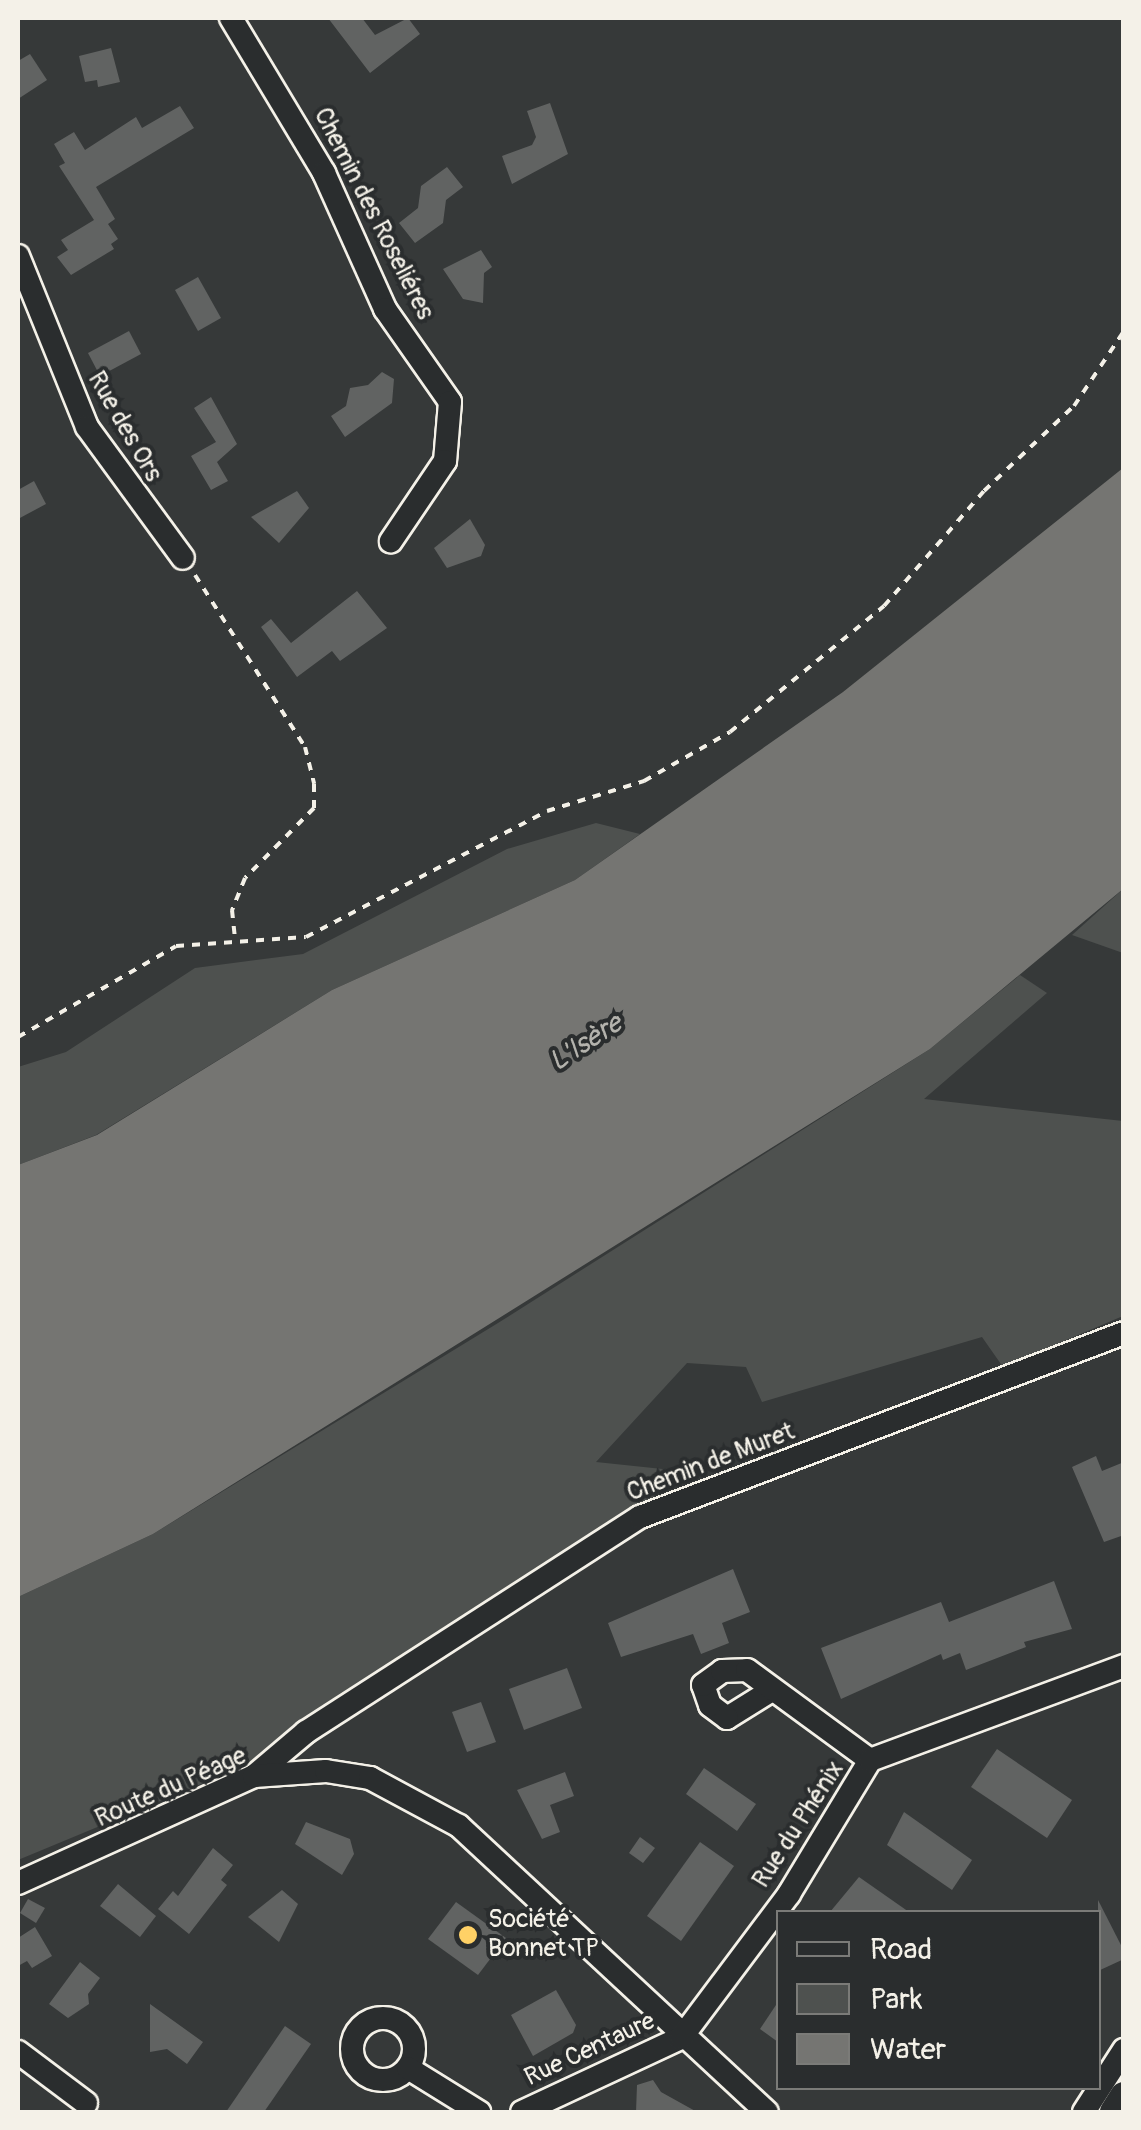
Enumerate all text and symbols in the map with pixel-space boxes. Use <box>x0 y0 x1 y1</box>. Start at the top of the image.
street label: Chemin des Roseliéres <box>307 103 439 325</box>
street label: Rue des Ors <box>80 367 168 487</box>
water label: L'Isère <box>543 1007 629 1079</box>
street label: Chemin de Muret <box>623 1417 799 1509</box>
street label: Route du Péage <box>91 1741 251 1835</box>
street label: Rue du Phénix <box>747 1756 851 1894</box>
place label: Société Bonnet TP <box>488 1906 599 1965</box>
legend <box>776 1910 1101 2090</box>
marker: Société Bonnet TP <box>457 1924 479 1946</box>
text: Road <box>870 1931 932 1968</box>
text: Park <box>870 1981 923 2018</box>
street label: Rue Centaure <box>520 2007 660 2093</box>
text: Water <box>870 2031 946 2068</box>

